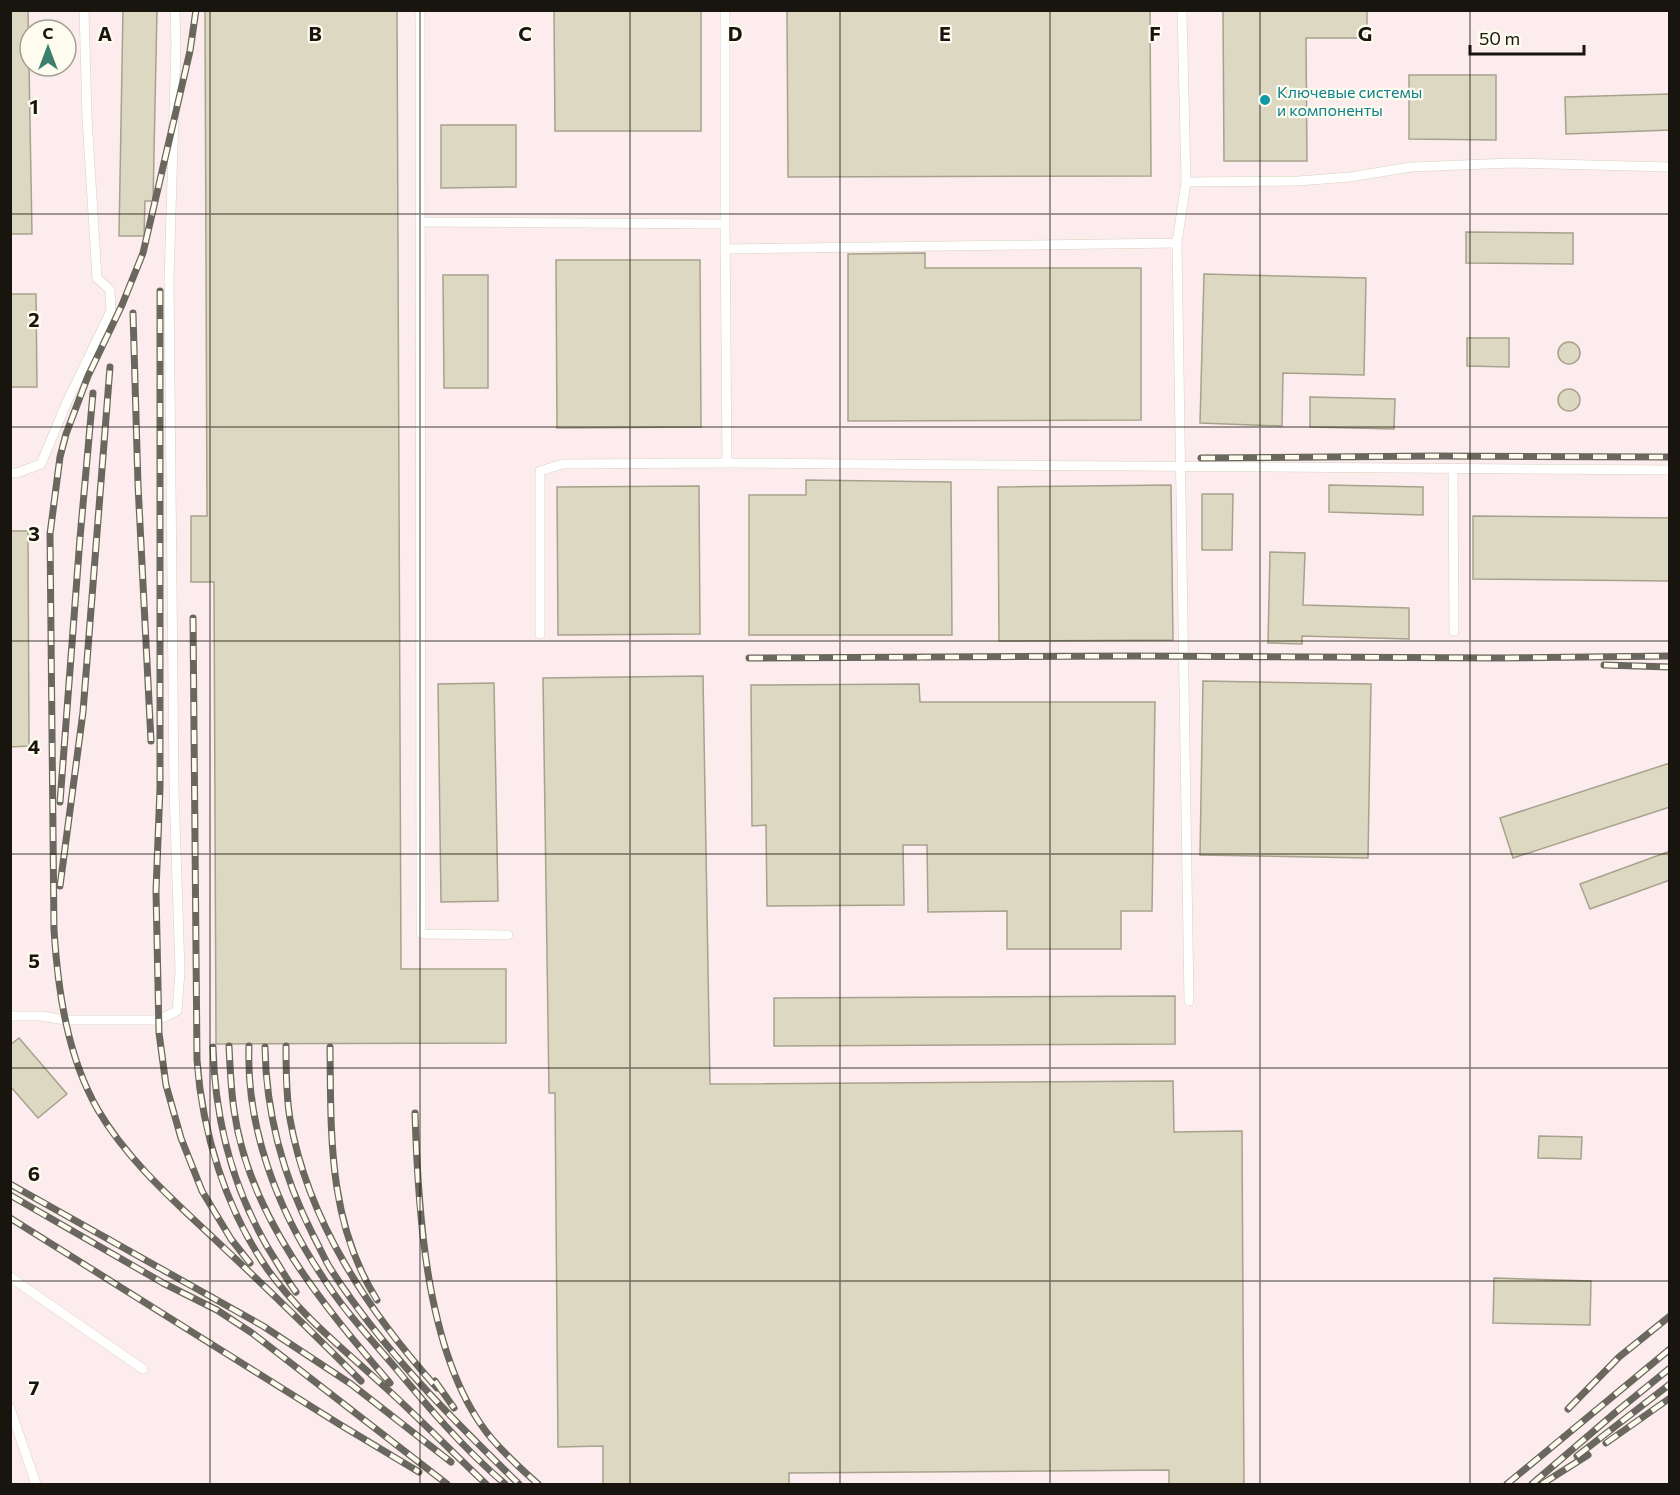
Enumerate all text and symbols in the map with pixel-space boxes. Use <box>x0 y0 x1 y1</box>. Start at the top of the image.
north arrow <box>18 18 78 78</box>
scale bar <box>1470 18 1584 56</box>
text: A <box>98 21 112 45</box>
text: B <box>308 21 322 45</box>
text: C <box>518 21 532 45</box>
text: D <box>728 21 742 45</box>
text: E <box>939 21 951 45</box>
text: F <box>1149 21 1161 45</box>
text: G <box>1358 21 1372 45</box>
text: С <box>43 23 54 42</box>
text: 50 m <box>1479 27 1520 49</box>
place label: Ключевые системы и компоненты <box>1277 82 1422 119</box>
marker: Ключевые системы и компоненты <box>1258 93 1272 107</box>
text: 1 <box>29 94 39 118</box>
text: 2 <box>28 307 40 331</box>
text: 3 <box>28 521 40 545</box>
text: 4 <box>28 734 40 758</box>
text: 5 <box>28 948 40 972</box>
text: 6 <box>28 1161 40 1185</box>
text: 7 <box>29 1375 40 1399</box>

